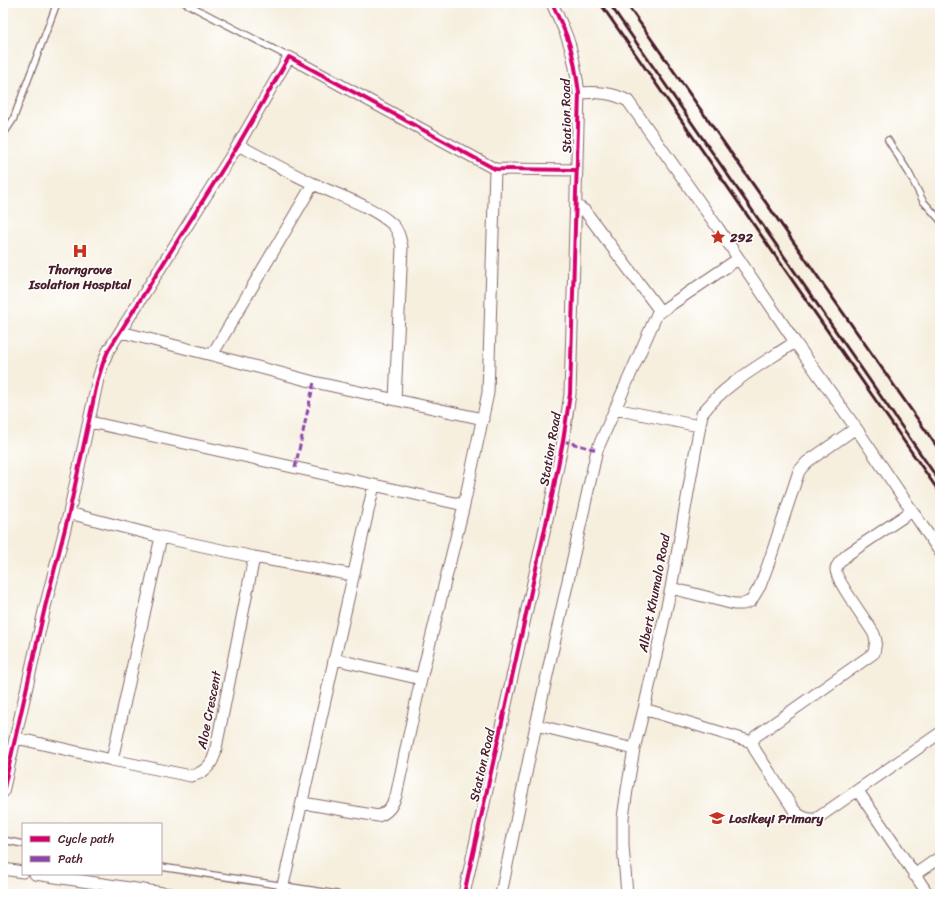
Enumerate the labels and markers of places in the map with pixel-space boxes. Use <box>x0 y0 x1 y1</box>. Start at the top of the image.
place label: 292 <box>729 226 753 249</box>
place icon: 292 <box>709 228 727 246</box>
hospital icon: Thorngrove Isolation Hospital <box>71 242 89 260</box>
place label: Thorngrove Isolation Hospital <box>28 258 132 296</box>
place label: Losikeyi Primary <box>729 807 825 830</box>
school or university icon: Losikeyi Primary <box>708 809 726 827</box>

